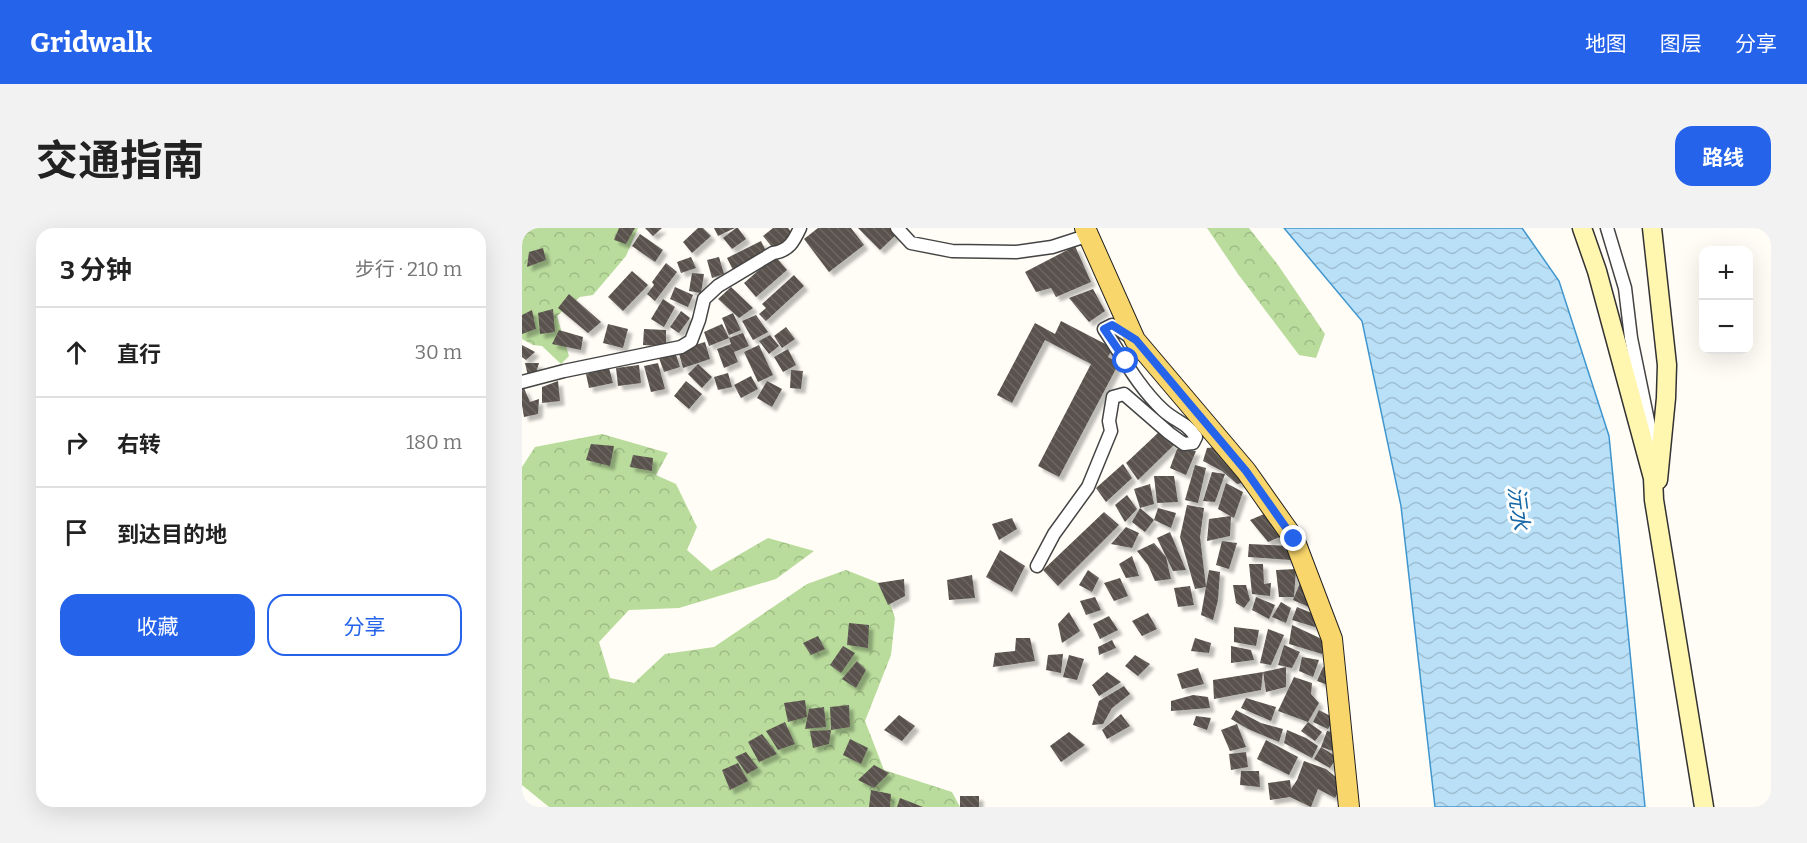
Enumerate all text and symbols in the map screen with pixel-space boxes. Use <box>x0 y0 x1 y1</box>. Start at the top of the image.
text: Gridwalk <box>30 26 152 59</box>
text: 地图 <box>1585 31 1627 57</box>
text: 图层 <box>1660 31 1702 57</box>
text: 分享 <box>1735 31 1777 57</box>
button: 路线 <box>1675 126 1771 186</box>
text: 交通指南 <box>36 136 204 186</box>
map controls <box>1699 246 1753 354</box>
button: + <box>1699 246 1753 300</box>
text: 3 分钟 <box>60 255 132 286</box>
text: 步行 · 210 m <box>355 257 462 281</box>
button: − <box>1699 300 1753 354</box>
icon: ahead <box>60 336 93 369</box>
text: 30 m <box>415 340 462 364</box>
text: 直行 <box>117 341 161 368</box>
route start <box>1112 347 1138 373</box>
icon: right <box>60 426 93 459</box>
text: 180 m <box>406 430 462 454</box>
text: 右转 <box>117 431 161 458</box>
water label: 沅水 <box>1502 485 1535 533</box>
icon: arrive <box>60 516 93 549</box>
text: 到达目的地 <box>117 521 227 548</box>
route end <box>1280 525 1306 551</box>
button: 收藏 <box>60 594 255 656</box>
button: 分享 <box>267 594 462 656</box>

